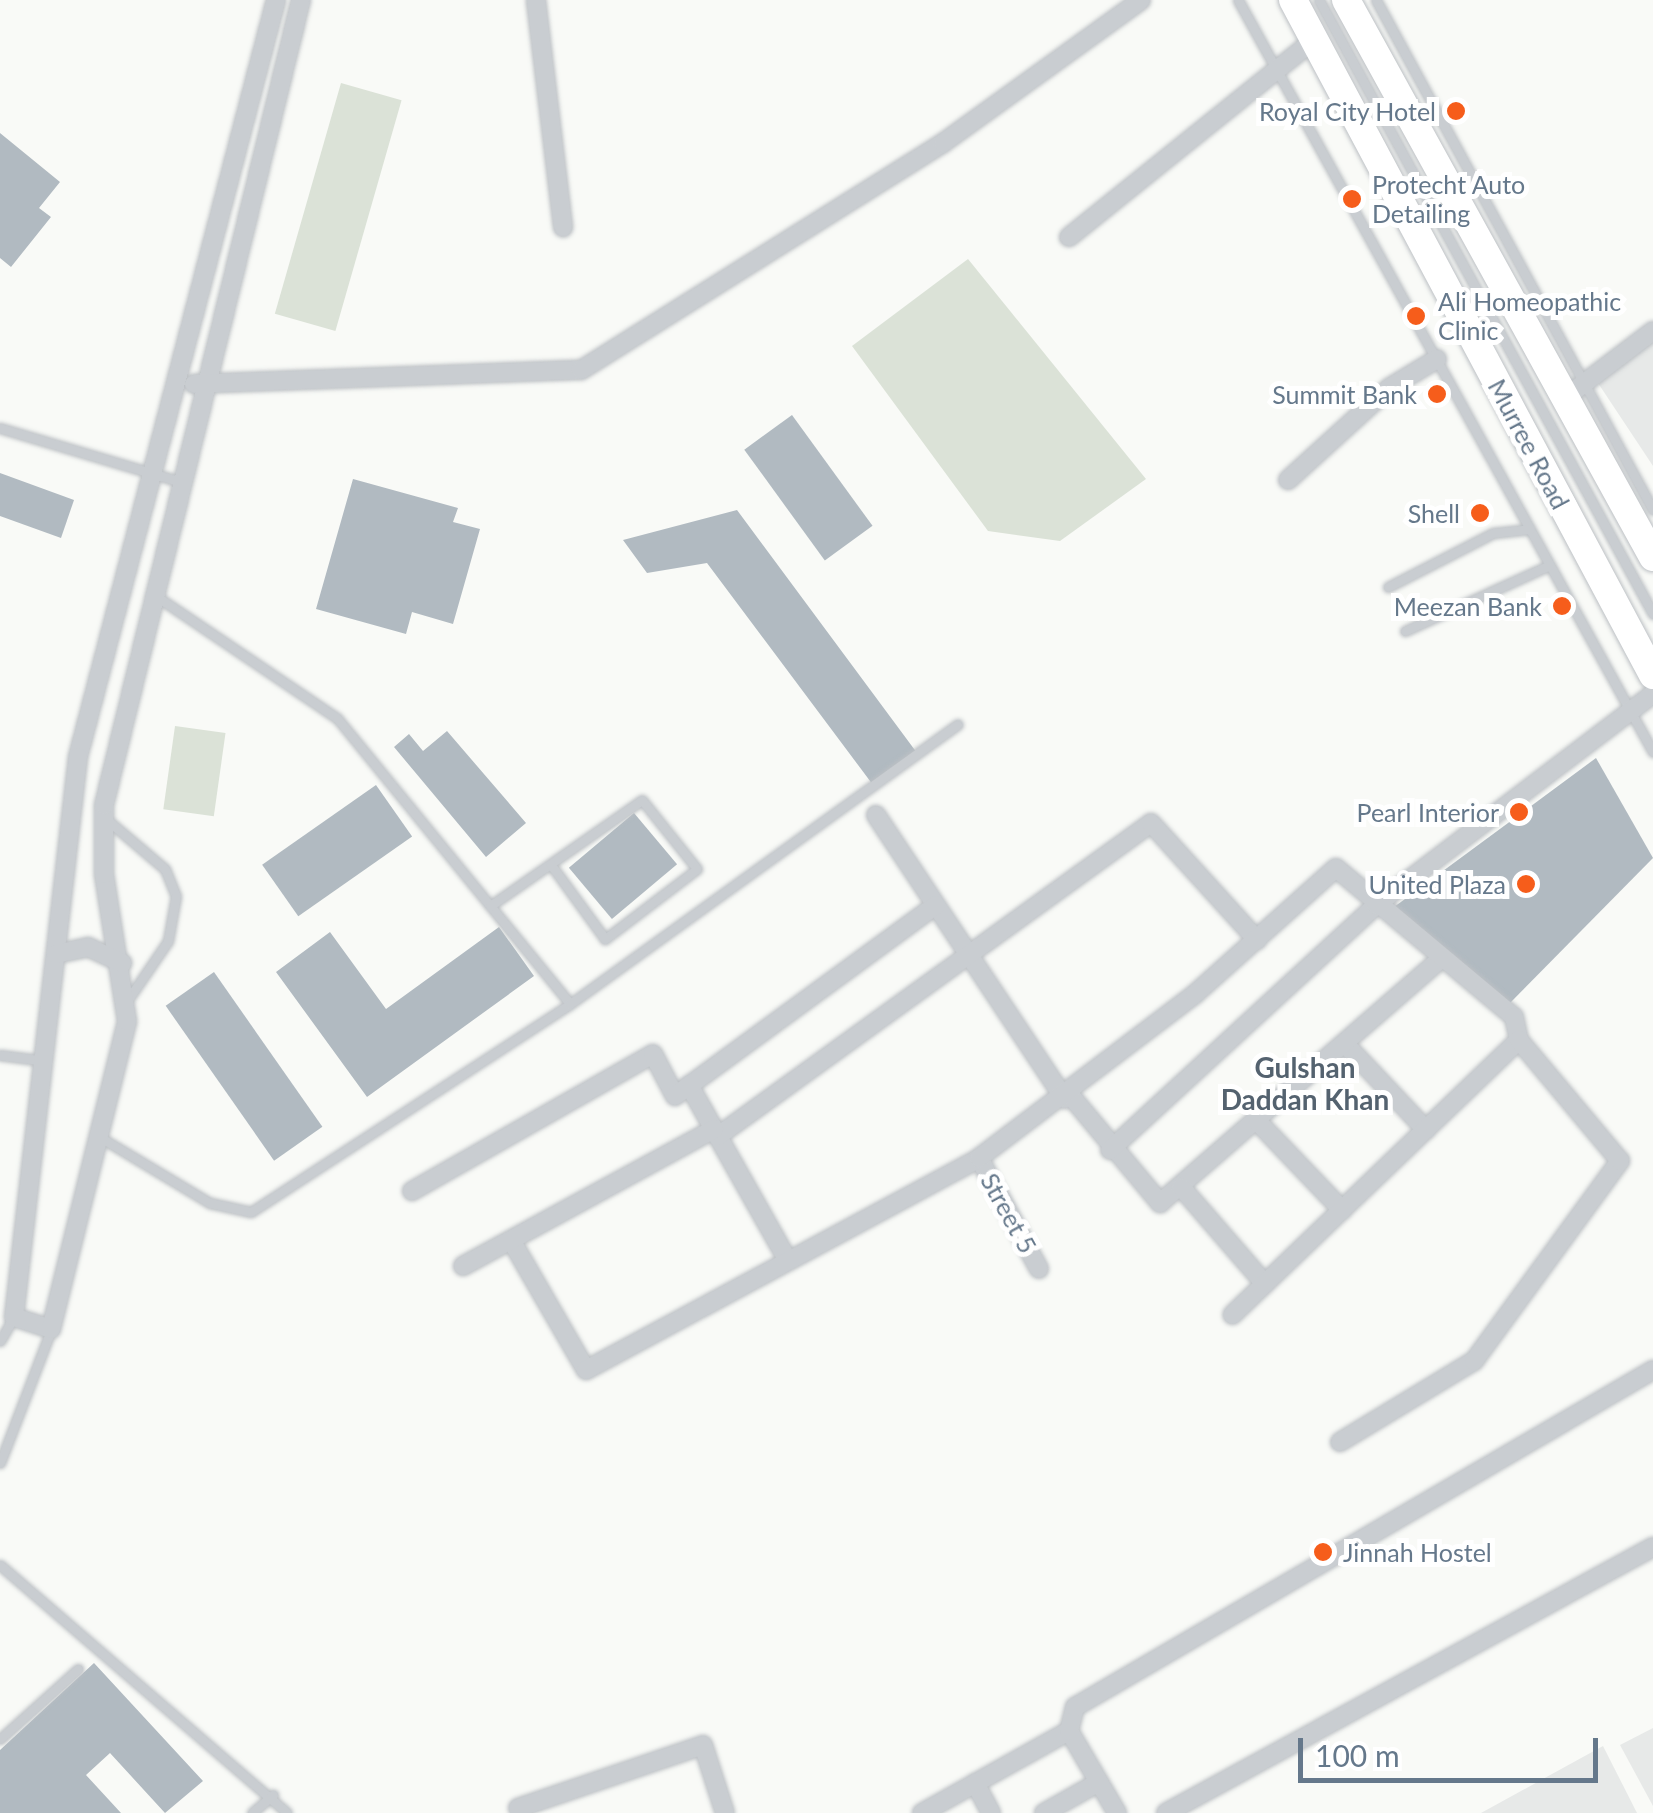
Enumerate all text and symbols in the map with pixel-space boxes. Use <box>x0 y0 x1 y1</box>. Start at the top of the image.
place label: Royal City Hotel <box>1258 96 1436 126</box>
marker: Royal City Hotel <box>1445 100 1467 122</box>
place label: Protecht Auto Detailing <box>1372 170 1526 229</box>
marker: Protecht Auto Detailing <box>1341 188 1363 210</box>
place label: Ali Homeopathic Clinic <box>1438 287 1621 346</box>
marker: Ali Homeopathic Clinic <box>1403 303 1429 329</box>
street label: Murree Road <box>1482 374 1576 514</box>
place label: Summit Bank <box>1272 379 1417 409</box>
marker: Summit Bank <box>1426 383 1448 405</box>
place label: Shell <box>1408 498 1460 528</box>
marker: Shell <box>1469 502 1491 524</box>
place label: Meezan Bank <box>1394 591 1542 621</box>
marker: Meezan Bank <box>1551 595 1573 617</box>
place label: Pearl Interior <box>1357 797 1499 827</box>
marker: Pearl Interior <box>1508 801 1530 823</box>
place label: United Plaza <box>1369 869 1506 899</box>
marker: United Plaza <box>1515 873 1537 895</box>
district label: Gulshan Daddan Khan <box>1221 1050 1389 1116</box>
street label: Street 5 <box>975 1168 1043 1258</box>
place label: Jinnah Hostel <box>1343 1537 1492 1567</box>
marker: Jinnah Hostel <box>1312 1541 1334 1563</box>
scale bar <box>1303 1718 1603 1780</box>
text: 100 m <box>1315 1737 1400 1773</box>

